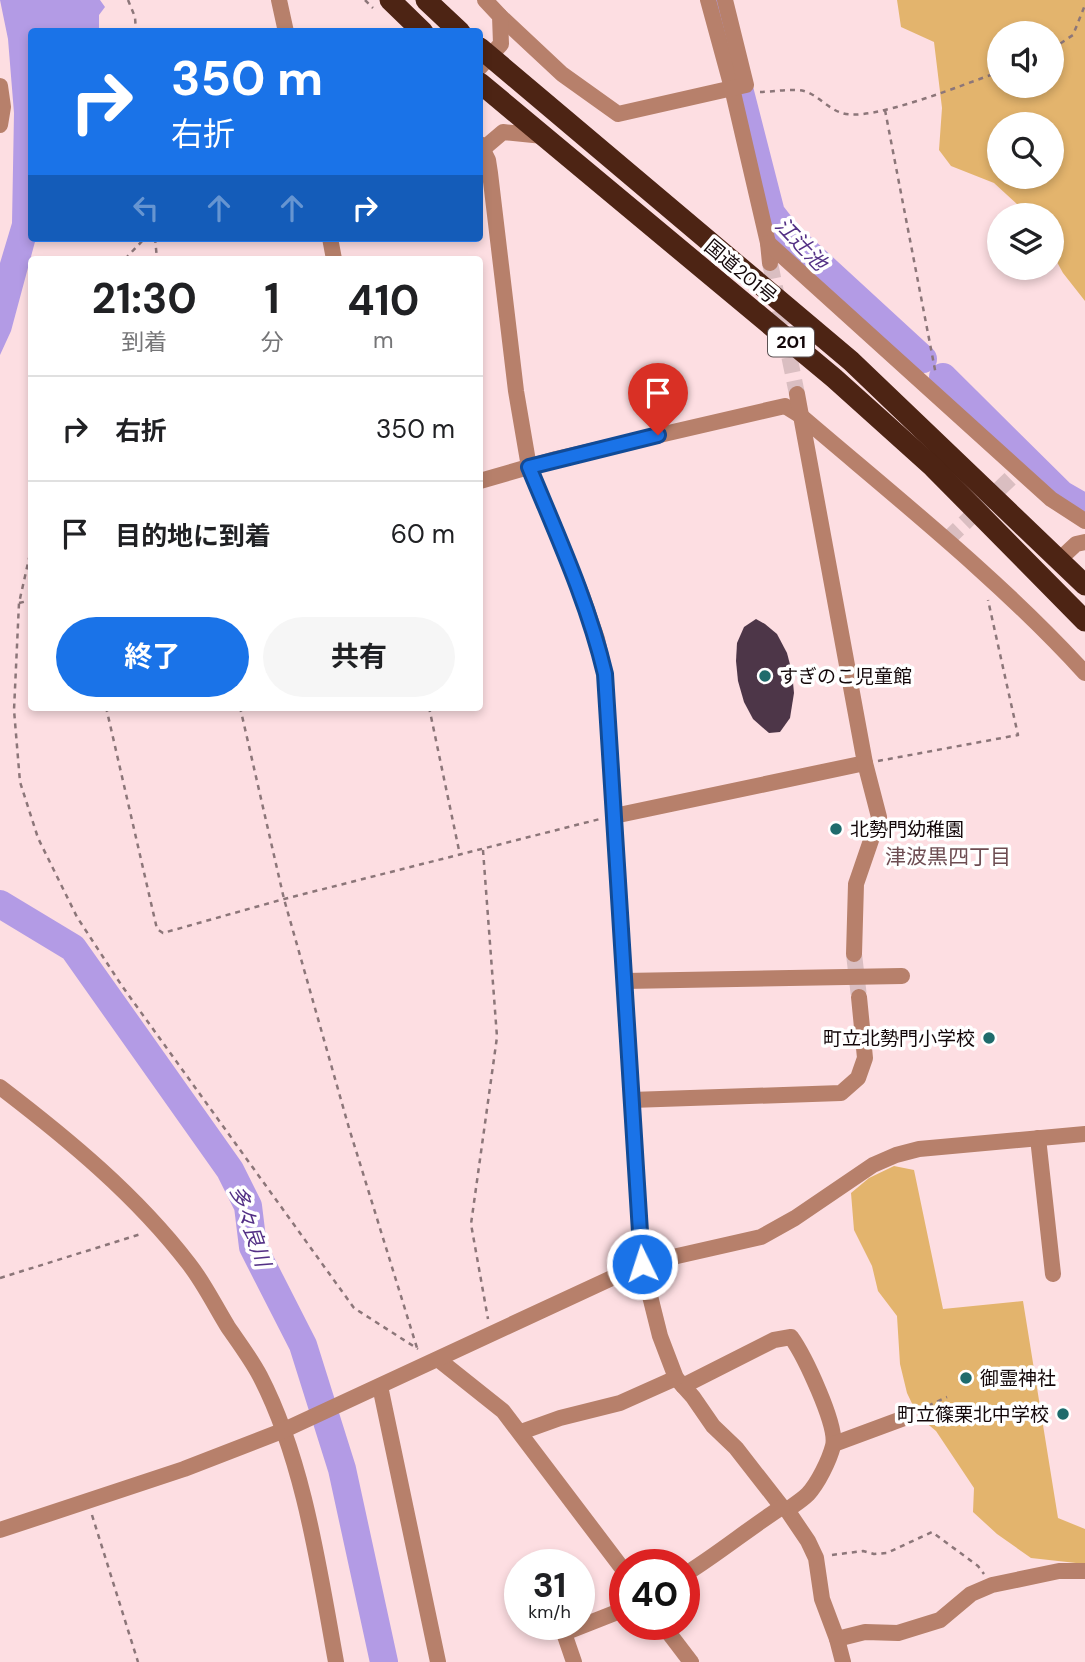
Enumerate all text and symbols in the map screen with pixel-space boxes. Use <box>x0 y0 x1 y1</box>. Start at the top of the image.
map controls <box>987 21 1064 280</box>
button: sound <box>987 21 1064 98</box>
text: 350 m <box>171 46 323 110</box>
icon: right <box>56 56 147 147</box>
button: search <box>987 112 1064 189</box>
text: 右折 <box>171 113 235 155</box>
icon: left <box>127 189 165 227</box>
icon: ahead <box>200 189 238 227</box>
icon: ahead <box>273 189 311 227</box>
icon: right <box>346 189 384 227</box>
button: layers <box>987 203 1064 280</box>
water label: 江辻池 <box>769 212 834 278</box>
street label: 国道201号 <box>699 234 782 309</box>
text: 21:30 <box>92 271 197 326</box>
text: 1 <box>264 271 280 326</box>
text: 410 <box>347 273 419 328</box>
text: m <box>373 325 393 355</box>
text: 到着 <box>121 327 167 357</box>
text: 分 <box>260 327 283 357</box>
road number: 201 <box>768 328 814 356</box>
pin <box>628 363 688 435</box>
icon: arrive <box>639 374 677 412</box>
icon: right <box>56 410 94 448</box>
text: 350 m <box>376 412 455 446</box>
text: 右折 <box>115 414 167 448</box>
icon: arrive <box>56 515 94 553</box>
text: 60 m <box>391 517 455 551</box>
text: 目的地に到着 <box>115 519 271 553</box>
button: 終了 <box>56 617 249 697</box>
button: 共有 <box>263 617 455 697</box>
place label: すぎのこ児童館 <box>779 664 912 689</box>
marker: すぎのこ児童館 <box>757 668 773 684</box>
place label: 北勢門幼稚園 <box>850 817 964 842</box>
marker: 北勢門幼稚園 <box>828 821 844 837</box>
district label: 津波黒四丁目 <box>885 843 1011 871</box>
place label: 町立北勢門小学校 <box>823 1026 975 1051</box>
marker: 町立北勢門小学校 <box>981 1030 997 1046</box>
water label: 多々良川 <box>223 1182 278 1272</box>
position arrow <box>605 1227 679 1301</box>
place label: 御霊神社 <box>980 1366 1056 1391</box>
marker: 御霊神社 <box>958 1370 974 1386</box>
place label: 町立篠栗北中学校 <box>897 1402 1049 1427</box>
marker: 町立篠栗北中学校 <box>1055 1406 1071 1422</box>
speed limit sign: 40 <box>609 1549 700 1640</box>
text: 31 <box>533 1562 566 1608</box>
text: km/h <box>528 1600 571 1624</box>

